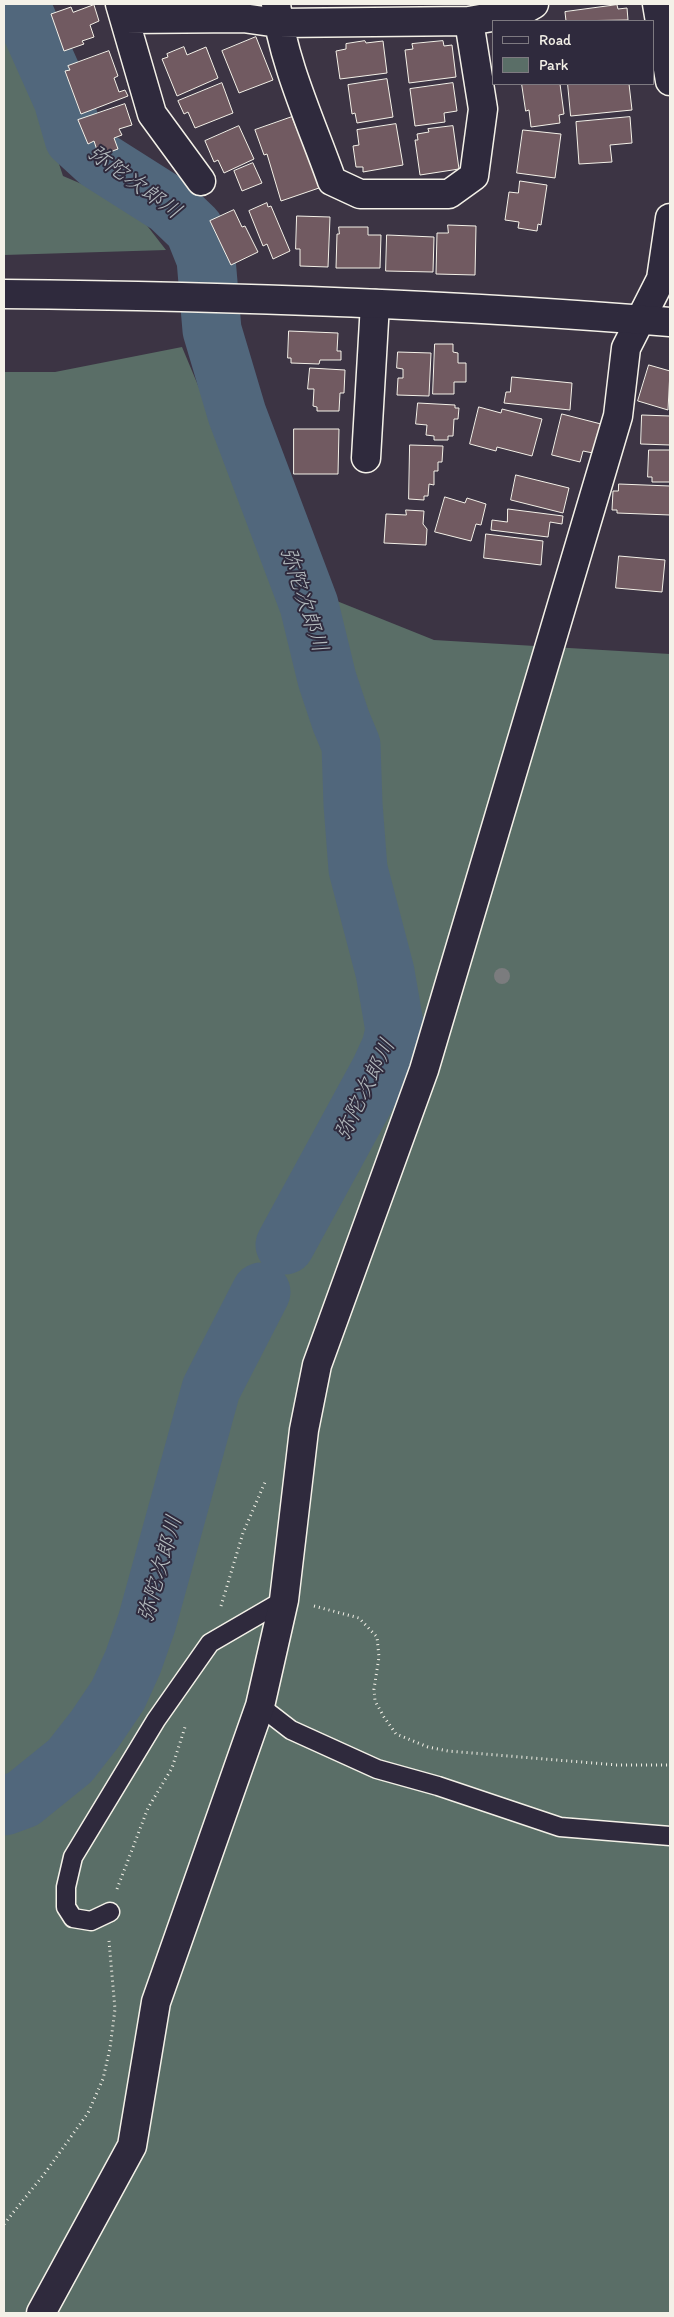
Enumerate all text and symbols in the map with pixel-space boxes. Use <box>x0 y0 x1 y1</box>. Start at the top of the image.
legend <box>492 20 654 85</box>
text: Road <box>539 31 571 49</box>
text: Park <box>539 56 569 74</box>
water label: 弥陀次郎川 <box>82 140 186 226</box>
water label: 弥陀次郎川 <box>273 544 333 656</box>
water label: 弥陀次郎川 <box>330 1035 402 1145</box>
water label: 弥陀次郎川 <box>133 1512 189 1626</box>

